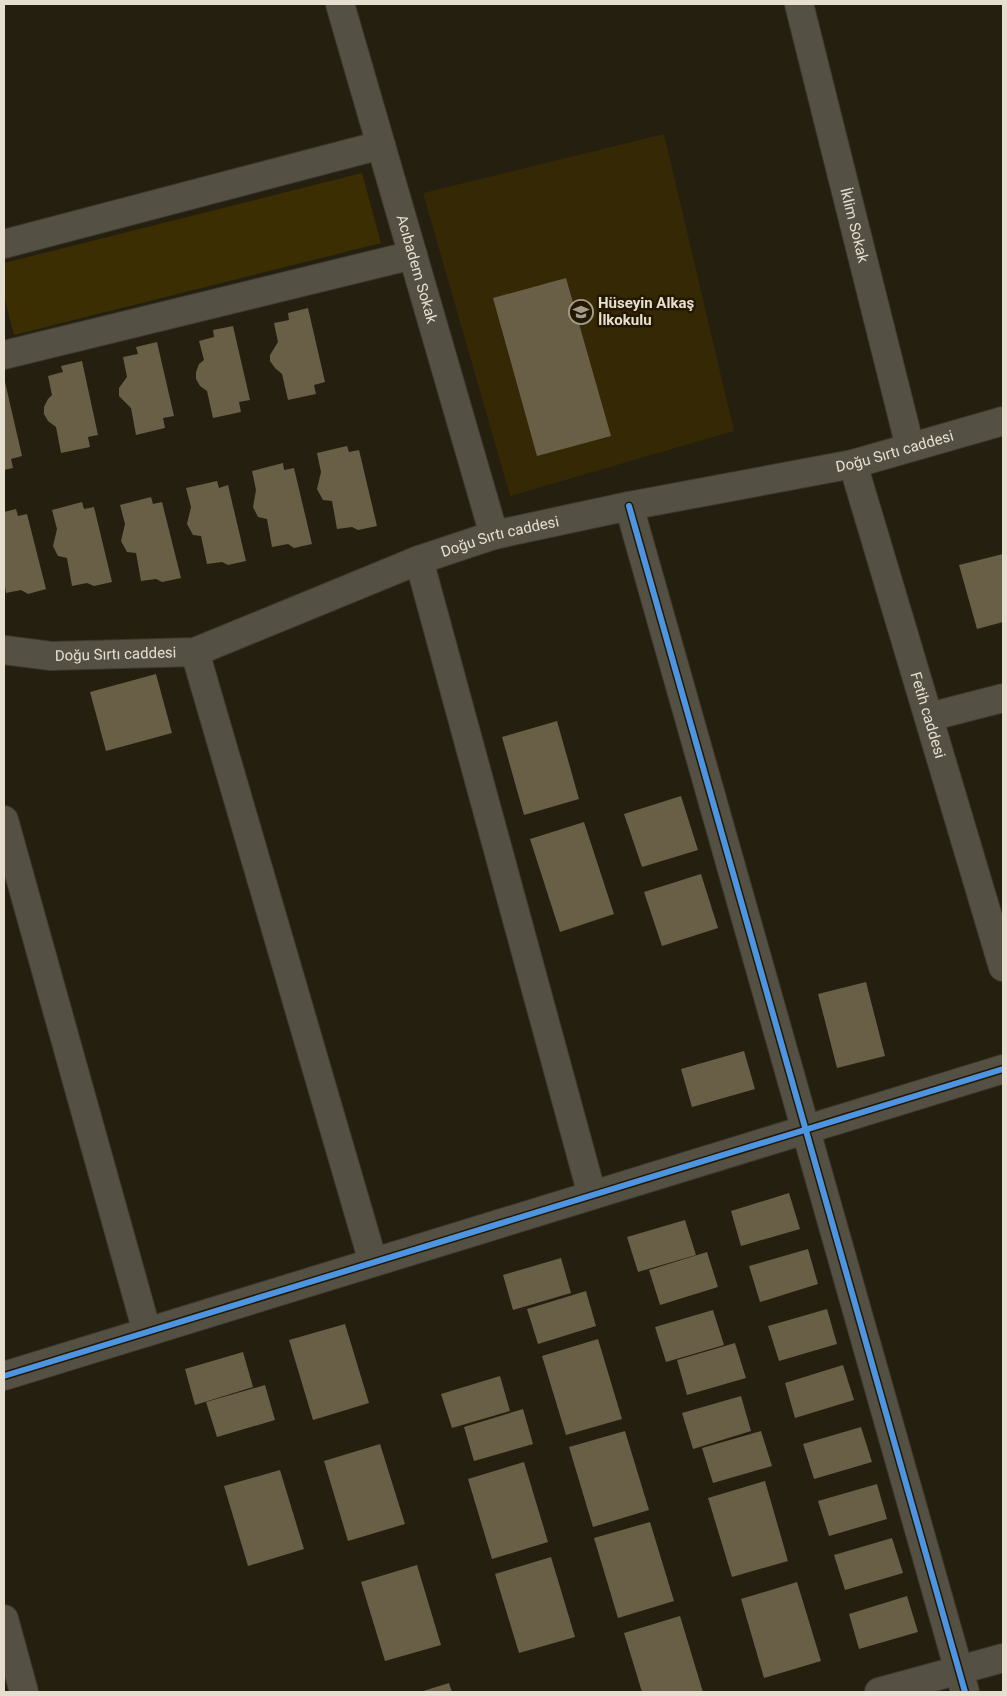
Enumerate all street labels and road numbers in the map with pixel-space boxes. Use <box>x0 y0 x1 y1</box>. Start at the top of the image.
street label: İklim Sokak <box>836 186 873 265</box>
street label: Acıbadem Sokak <box>393 213 441 326</box>
street label: Doğu Sırtı caddesi <box>834 427 956 476</box>
street label: Doğu Sırtı caddesi <box>439 512 561 561</box>
street label: Doğu Sırtı caddesi <box>55 644 177 665</box>
street label: Fetih caddesi <box>907 670 949 760</box>

